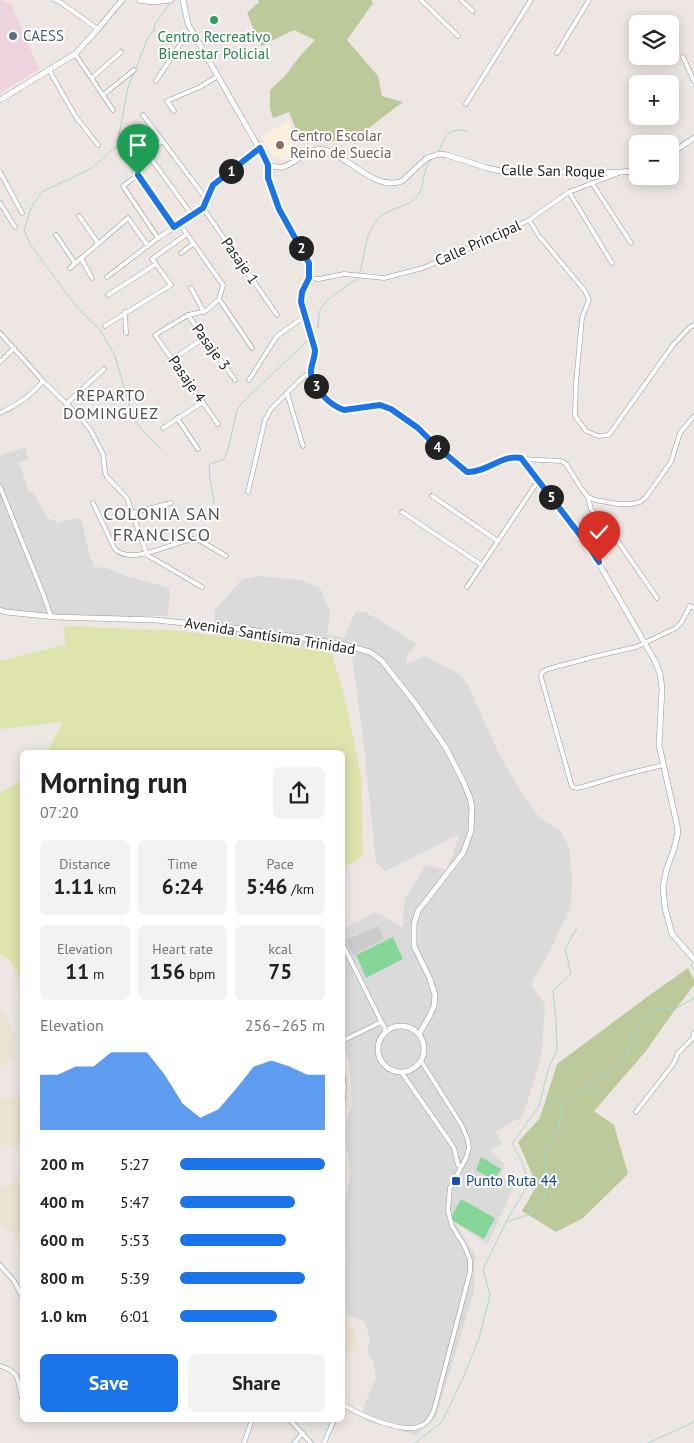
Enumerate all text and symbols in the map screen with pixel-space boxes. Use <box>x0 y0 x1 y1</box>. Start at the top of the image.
marker: Centro Recreativo Bienestar Policial <box>208 14 220 26</box>
map controls <box>629 15 679 185</box>
button: layers <box>629 15 679 65</box>
place label: CAESS <box>23 26 64 45</box>
place label: Centro Recreativo Bienestar Policial <box>158 27 270 63</box>
marker: CAESS <box>7 30 19 42</box>
button: + <box>629 75 679 125</box>
pin <box>117 124 159 175</box>
place label: Centro Escolar Reino de Suecia <box>290 126 392 162</box>
icon: arrive <box>124 131 152 159</box>
button: − <box>629 135 679 185</box>
marker: Centro Escolar Reino de Suecia <box>274 139 286 151</box>
pin: 1 <box>218 158 244 184</box>
street label: Calle San Roque <box>501 160 605 181</box>
text: 1 <box>228 162 235 180</box>
street label: Calle Principal <box>432 215 524 270</box>
street label: Pasaje 1 <box>217 234 263 288</box>
pin: 2 <box>288 236 314 260</box>
text: 2 <box>298 239 305 257</box>
street label: Pasaje 3 <box>188 320 235 374</box>
street label: Pasaje 4 <box>164 352 210 406</box>
pin: 3 <box>304 374 328 398</box>
text: 3 <box>313 377 320 395</box>
district label: REPARTO DOMINGUEZ <box>63 385 159 423</box>
pin: 4 <box>424 434 450 460</box>
text: 4 <box>434 438 441 456</box>
pin: 5 <box>538 484 564 510</box>
text: 5 <box>548 488 555 506</box>
district label: COLONIA SAN FRANCISCO <box>103 502 221 546</box>
pin <box>578 511 620 562</box>
icon: check <box>585 518 613 546</box>
street label: Avenida Santísima Trinidad <box>183 613 357 658</box>
text: Morning run <box>40 764 188 801</box>
button: share <box>273 767 325 819</box>
text: 07:20 <box>40 802 78 822</box>
text: Distance <box>59 855 110 873</box>
text: Time <box>167 855 198 873</box>
text: Pace <box>266 855 294 873</box>
text: 1.11 <box>53 873 94 900</box>
text: 6:24 <box>162 873 203 900</box>
text: 5:46 <box>246 873 287 900</box>
text: km <box>94 880 116 898</box>
text: /km <box>287 880 314 898</box>
text: Elevation <box>57 940 113 958</box>
text: Heart rate <box>152 940 213 958</box>
text: kcal <box>268 940 292 958</box>
text: 11 <box>65 958 89 985</box>
text: 156 <box>150 958 185 985</box>
text: 75 <box>268 958 292 985</box>
text: m <box>89 965 104 983</box>
text: bpm <box>185 965 215 983</box>
text: Elevation <box>40 1015 104 1035</box>
text: 256–265 m <box>245 1015 325 1035</box>
text: 200 m <box>40 1154 84 1174</box>
text: 5:27 <box>120 1154 150 1174</box>
place label: Punto Ruta 44 <box>466 1171 557 1190</box>
marker: Punto Ruta 44 <box>450 1175 462 1187</box>
text: 400 m <box>40 1192 84 1212</box>
text: 5:47 <box>120 1192 150 1212</box>
text: 600 m <box>40 1230 84 1250</box>
text: 5:53 <box>120 1230 150 1250</box>
text: 800 m <box>40 1268 84 1288</box>
text: 5:39 <box>120 1268 150 1288</box>
text: 1.0 km <box>40 1306 87 1326</box>
text: 6:01 <box>120 1306 150 1326</box>
button: Save <box>40 1354 178 1412</box>
button: Share <box>188 1354 325 1412</box>

